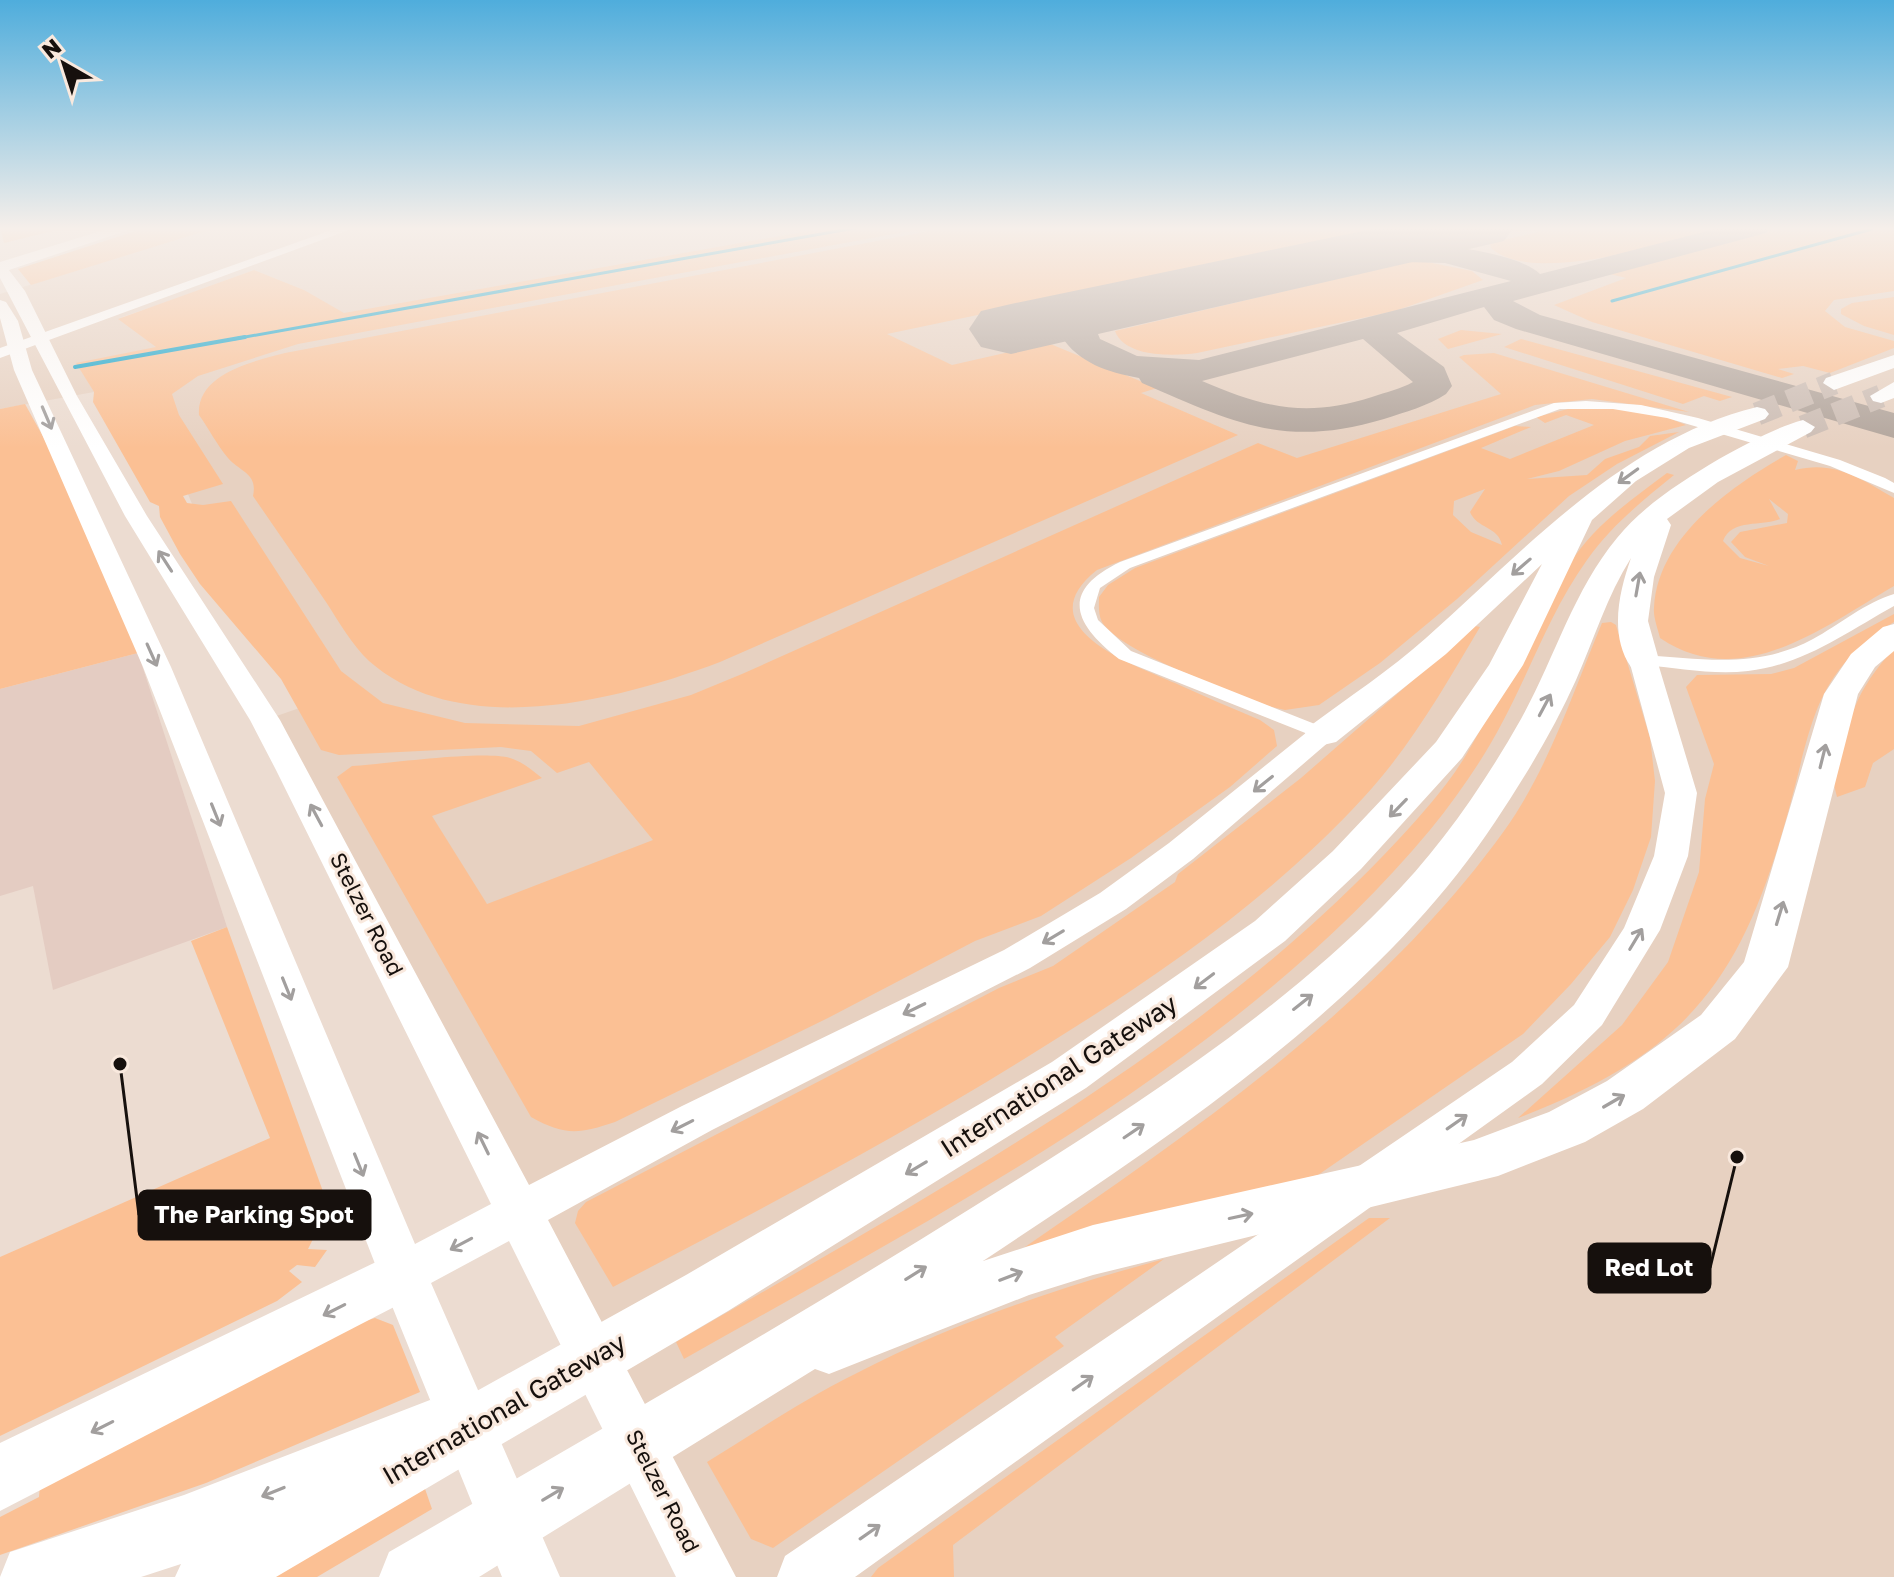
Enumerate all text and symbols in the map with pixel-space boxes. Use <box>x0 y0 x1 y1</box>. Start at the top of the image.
north arrow <box>24 24 104 104</box>
text: N <box>36 32 66 64</box>
one-way arrow <box>40 405 55 430</box>
one-way arrow <box>1617 468 1639 484</box>
one-way arrow <box>156 550 172 573</box>
one-way arrow <box>1511 557 1531 575</box>
one-way arrow <box>1631 572 1646 598</box>
one-way arrow <box>145 643 160 667</box>
one-way arrow <box>1538 693 1554 717</box>
one-way arrow <box>1816 744 1831 770</box>
one-way arrow <box>1253 775 1273 793</box>
one-way arrow <box>1389 798 1408 817</box>
one-way arrow <box>209 802 224 827</box>
one-way arrow <box>308 803 323 827</box>
street label: Stelzer Road <box>325 848 410 980</box>
one-way arrow <box>1773 901 1788 927</box>
one-way arrow <box>1629 928 1645 951</box>
one-way arrow <box>1042 929 1065 945</box>
one-way arrow <box>1194 972 1215 989</box>
one-way arrow <box>281 976 296 1001</box>
street label: International Gateway <box>935 987 1183 1164</box>
one-way arrow <box>1292 993 1313 1011</box>
one-way arrow <box>902 1002 926 1017</box>
one-way arrow <box>1602 1093 1625 1109</box>
one-way arrow <box>1445 1114 1467 1130</box>
one-way arrow <box>670 1119 694 1135</box>
one-way arrow <box>1123 1123 1145 1139</box>
one-way arrow <box>475 1132 491 1156</box>
one-way arrow <box>353 1152 367 1177</box>
one-way arrow <box>905 1160 928 1176</box>
callout: The Parking Spot <box>139 1191 370 1239</box>
text: The Parking Spot <box>154 1199 354 1228</box>
one-way arrow <box>1228 1208 1253 1223</box>
one-way arrow <box>449 1236 473 1252</box>
callout: Red Lot <box>1589 1244 1710 1292</box>
text: Red Lot <box>1605 1252 1693 1281</box>
one-way arrow <box>905 1265 927 1282</box>
one-way arrow <box>998 1268 1023 1282</box>
one-way arrow <box>322 1302 346 1318</box>
street label: International Gateway <box>377 1326 631 1491</box>
one-way arrow <box>1072 1375 1094 1391</box>
one-way arrow <box>90 1420 114 1435</box>
street label: Stelzer Road <box>621 1425 706 1557</box>
one-way arrow <box>261 1486 286 1501</box>
one-way arrow <box>541 1486 565 1501</box>
one-way arrow <box>859 1524 881 1540</box>

